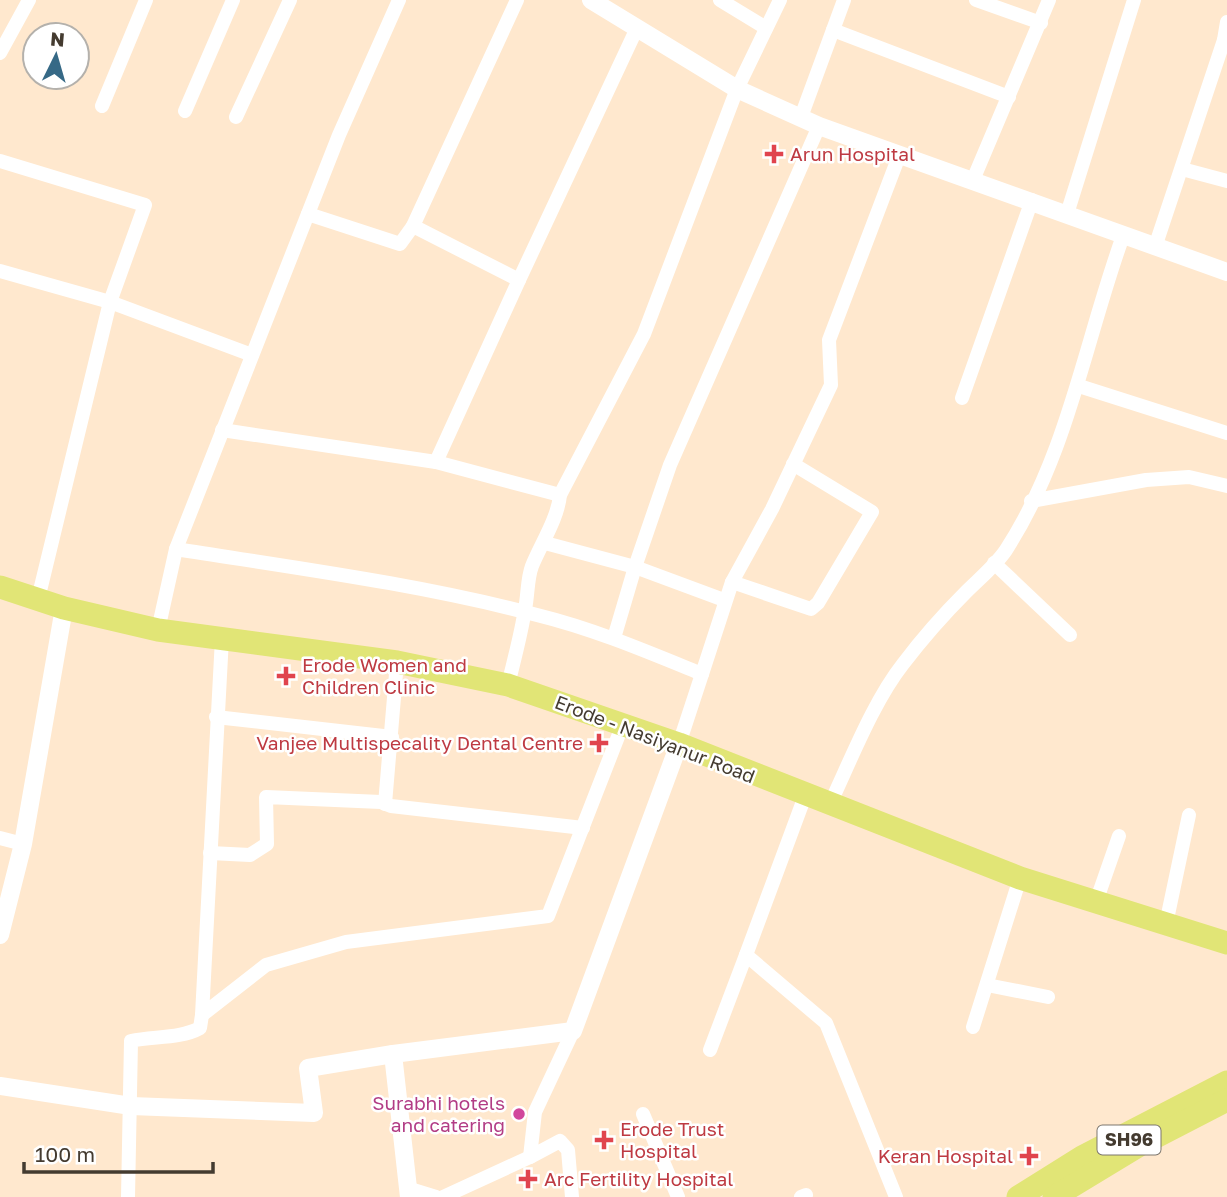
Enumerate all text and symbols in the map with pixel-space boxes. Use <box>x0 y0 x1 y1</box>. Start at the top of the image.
north arrow <box>21 21 91 91</box>
text: N <box>49 26 66 51</box>
place label: Arun Hospital <box>790 142 915 165</box>
marker: Arun Hospital <box>764 144 784 164</box>
place label: Erode Women and Children Clinic <box>302 653 467 698</box>
marker: Erode Women and Children Clinic <box>276 666 296 686</box>
street label: Erode - Nasiyanur Road <box>552 690 759 787</box>
place label: Vanjee Multispecality Dental Centre <box>256 731 583 754</box>
marker: Vanjee Multispecality Dental Centre <box>589 733 609 753</box>
place label: Surabhi hotels and catering <box>372 1091 505 1136</box>
marker: Surabhi hotels and catering <box>511 1106 527 1122</box>
place label: Erode Trust Hospital <box>620 1117 724 1162</box>
road number: SH96 <box>1098 1126 1160 1154</box>
scale bar <box>24 1130 214 1174</box>
marker: Erode Trust Hospital <box>594 1130 614 1150</box>
text: 100 m <box>35 1141 95 1167</box>
place label: Keran Hospital <box>878 1144 1013 1167</box>
marker: Keran Hospital <box>1019 1146 1039 1166</box>
place label: Arc Fertility Hospital <box>544 1167 733 1190</box>
marker: Arc Fertility Hospital <box>518 1169 538 1189</box>

